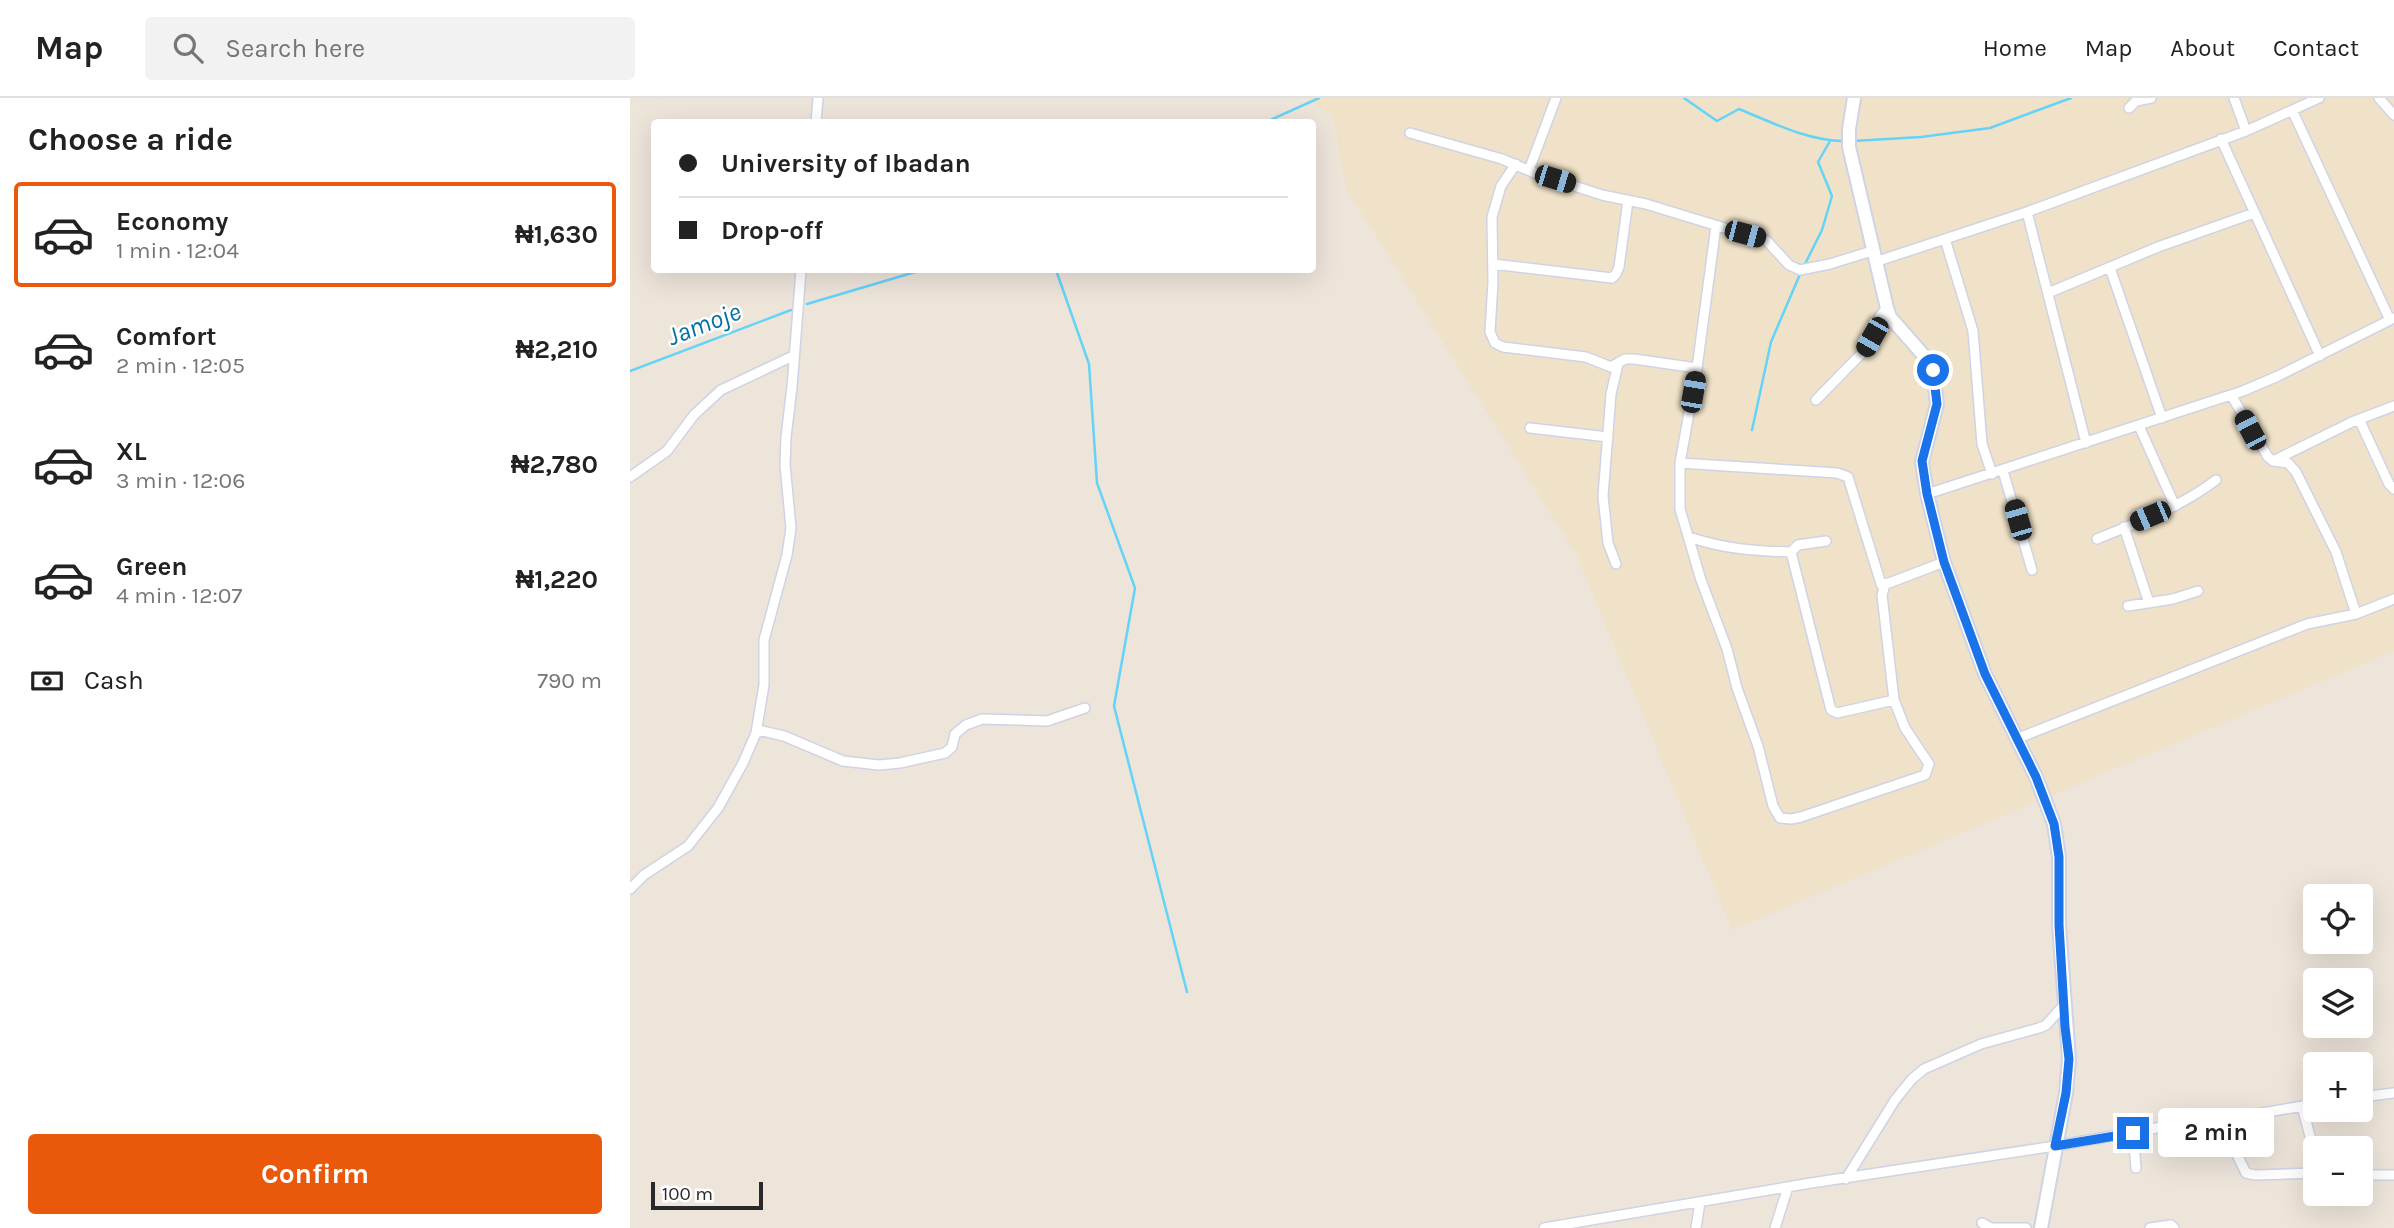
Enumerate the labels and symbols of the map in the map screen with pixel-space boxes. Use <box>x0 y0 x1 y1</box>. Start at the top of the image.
car <box>1532 163 1579 195</box>
car <box>1722 218 1769 250</box>
water label: Jamoje <box>663 296 745 352</box>
car <box>1853 314 1892 360</box>
route start <box>1917 354 1949 386</box>
car <box>1680 369 1707 415</box>
car <box>2231 407 2270 453</box>
car <box>2003 497 2034 543</box>
car <box>2127 498 2174 534</box>
callout: 2 min <box>2158 1108 2273 1158</box>
route end <box>2117 1117 2149 1149</box>
scale bar <box>651 1179 763 1211</box>

